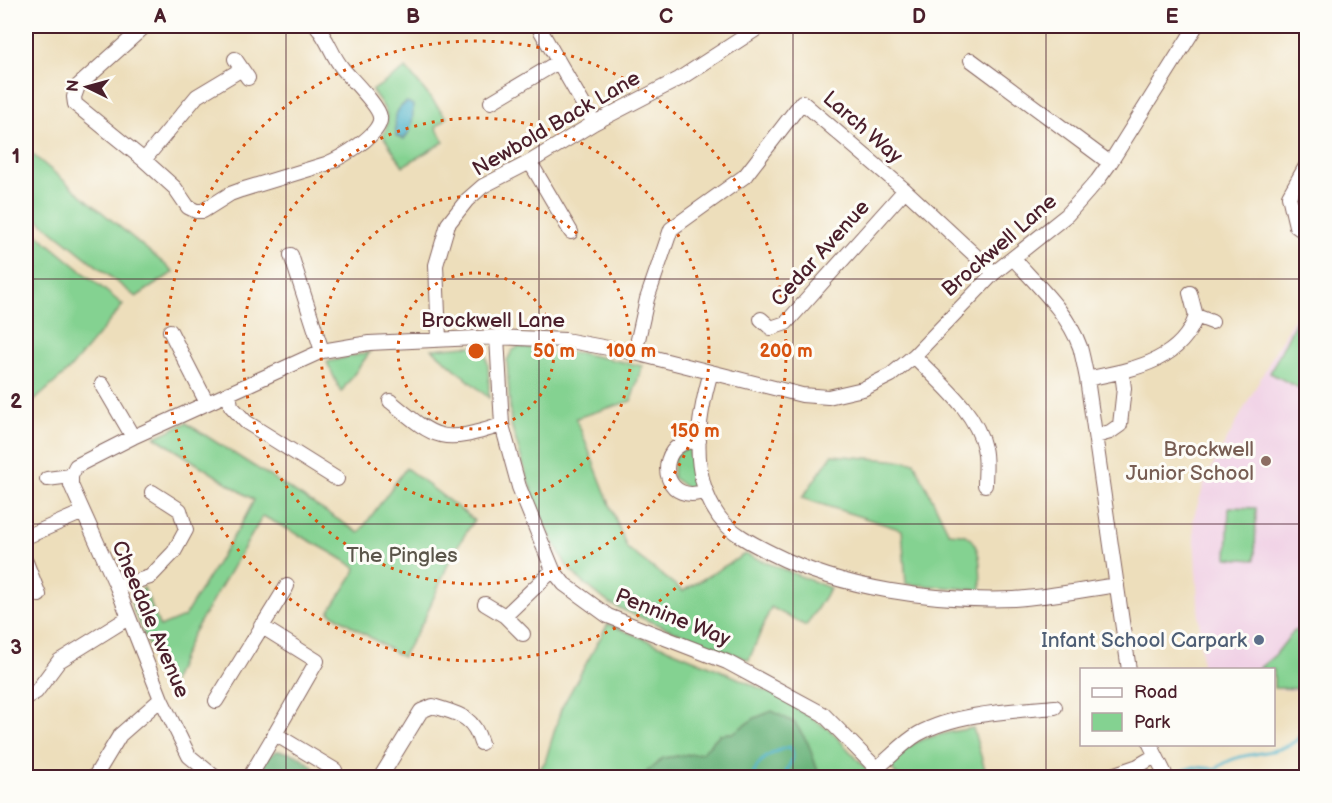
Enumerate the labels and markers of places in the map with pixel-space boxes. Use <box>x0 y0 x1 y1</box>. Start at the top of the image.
centre of rings <box>466 341 486 361</box>
place label: Brockwell Junior School <box>1126 437 1254 486</box>
marker: Brockwell Junior School <box>1259 454 1273 468</box>
place label: Infant School Carpark <box>1041 628 1248 653</box>
marker: Infant School Carpark <box>1252 633 1266 647</box>

